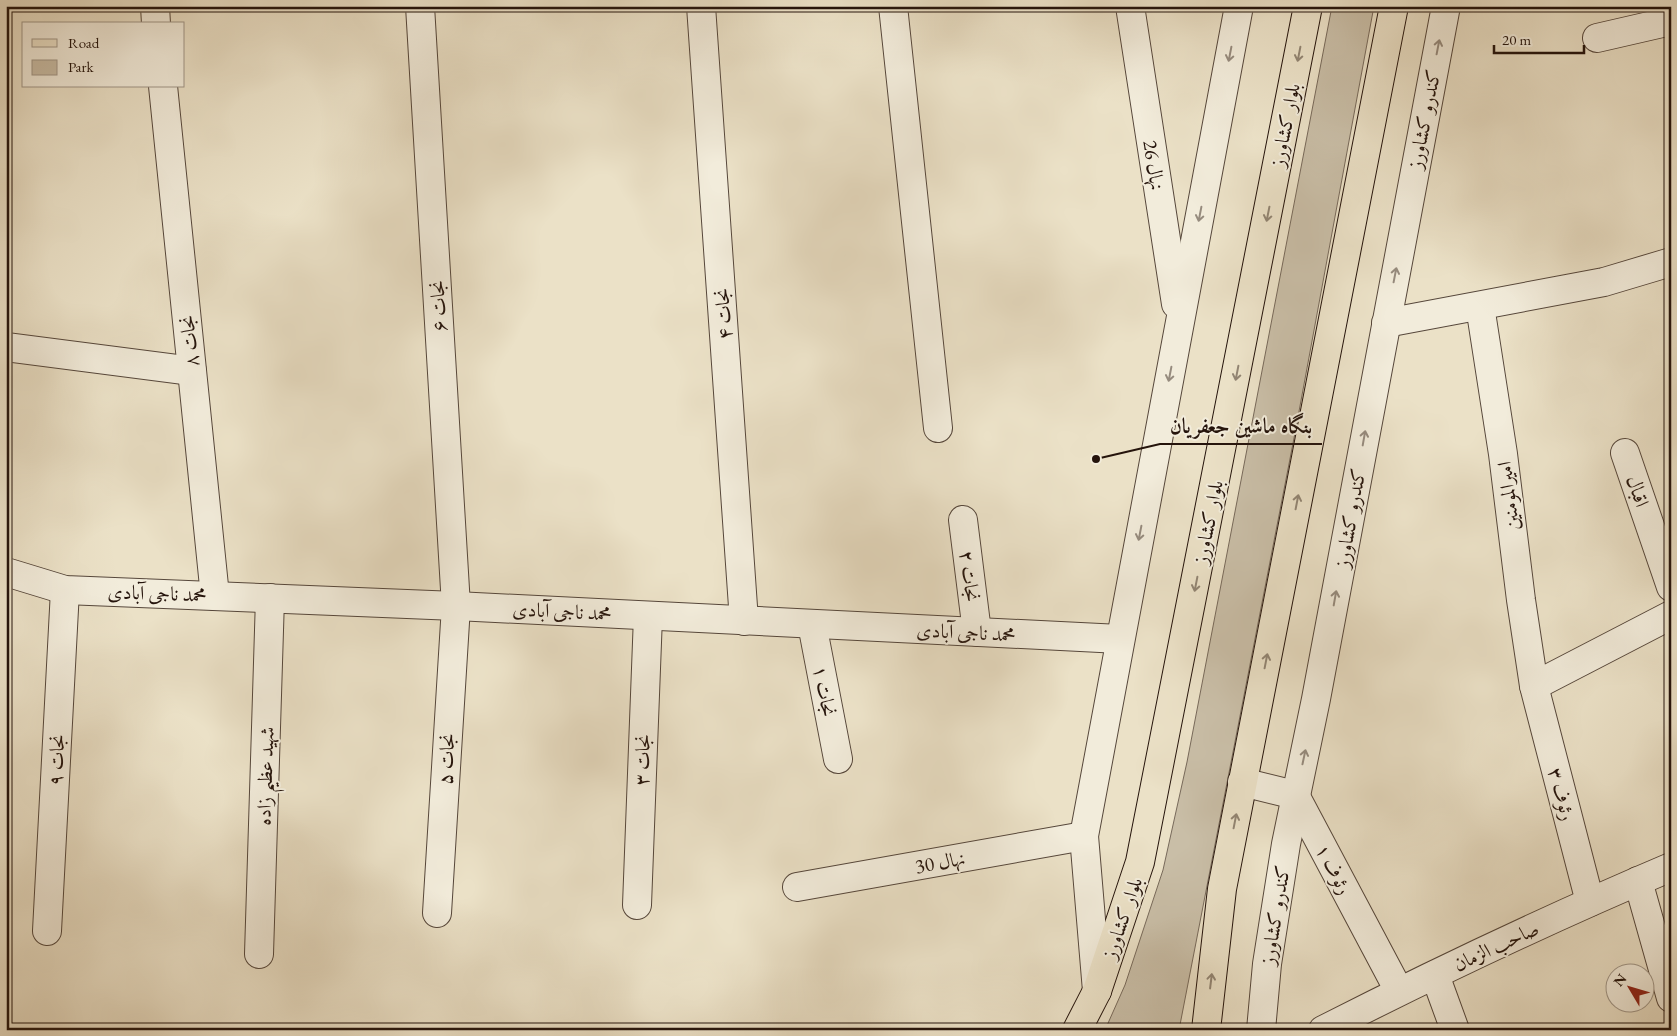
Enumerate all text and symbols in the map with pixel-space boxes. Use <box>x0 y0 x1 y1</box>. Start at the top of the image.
legend <box>22 22 185 88</box>
scale bar <box>1494 22 1584 54</box>
text: 20 m <box>1502 30 1531 49</box>
text: Road <box>68 33 100 52</box>
one-way arrow <box>1434 39 1444 55</box>
one-way arrow <box>1224 46 1234 62</box>
one-way arrow <box>1294 46 1303 62</box>
text: Park <box>68 57 95 76</box>
street label: کندرو کشاورز <box>1401 67 1446 173</box>
street label: بلوار کشاورز <box>1264 81 1306 171</box>
street label: نهال 26 <box>1137 138 1171 192</box>
one-way arrow <box>1194 205 1204 221</box>
one-way arrow <box>1263 205 1272 221</box>
one-way arrow <box>1390 268 1400 284</box>
street label: نجات ۶ <box>424 280 452 332</box>
street label: نجات ۴ <box>708 287 738 341</box>
street label: نجات ۸ <box>173 314 205 368</box>
one-way arrow <box>1164 365 1174 381</box>
one-way arrow <box>1232 365 1241 381</box>
callout: بنگاه ماشین جعفریان <box>1160 408 1322 444</box>
text: بنگاه ماشین جعفریان <box>1170 412 1312 440</box>
one-way arrow <box>1360 430 1370 446</box>
street label: امیرالمومنین <box>1491 460 1525 532</box>
street label: کندرو کشاورز <box>1328 466 1372 572</box>
street label: اقبال <box>1621 472 1655 510</box>
street label: بلوار کشاورز <box>1187 478 1229 568</box>
one-way arrow <box>1293 494 1302 510</box>
one-way arrow <box>1134 525 1144 541</box>
street label: نجات ۲ <box>954 549 986 603</box>
one-way arrow <box>1191 576 1200 592</box>
street label: محمد ناجی آبادی <box>107 578 207 608</box>
one-way arrow <box>1331 590 1340 606</box>
street label: محمد ناجی آبادی <box>512 595 612 627</box>
street label: محمد ناجی آبادی <box>916 616 1016 648</box>
one-way arrow <box>1262 654 1271 670</box>
street label: نجات ۱ <box>807 663 843 719</box>
street label: شهید عظیم زاده <box>250 726 287 826</box>
street label: نجات ۵ <box>432 733 460 785</box>
street label: نجات ۹ <box>42 734 70 786</box>
street label: نجات ۳ <box>628 734 656 786</box>
one-way arrow <box>1299 750 1309 766</box>
street label: رئوف ۳ <box>1542 765 1582 823</box>
one-way arrow <box>1231 813 1240 829</box>
street label: رئوف ۱ <box>1310 839 1358 899</box>
street label: نهال 30 <box>913 845 967 879</box>
street label: کندرو کشاورز <box>1254 863 1296 969</box>
street label: بلوار کشاورز <box>1095 874 1148 964</box>
street label: صاحب الزمان <box>1449 915 1543 978</box>
north arrow <box>1604 964 1654 1014</box>
text: N <box>1609 969 1631 990</box>
one-way arrow <box>1206 974 1216 990</box>

